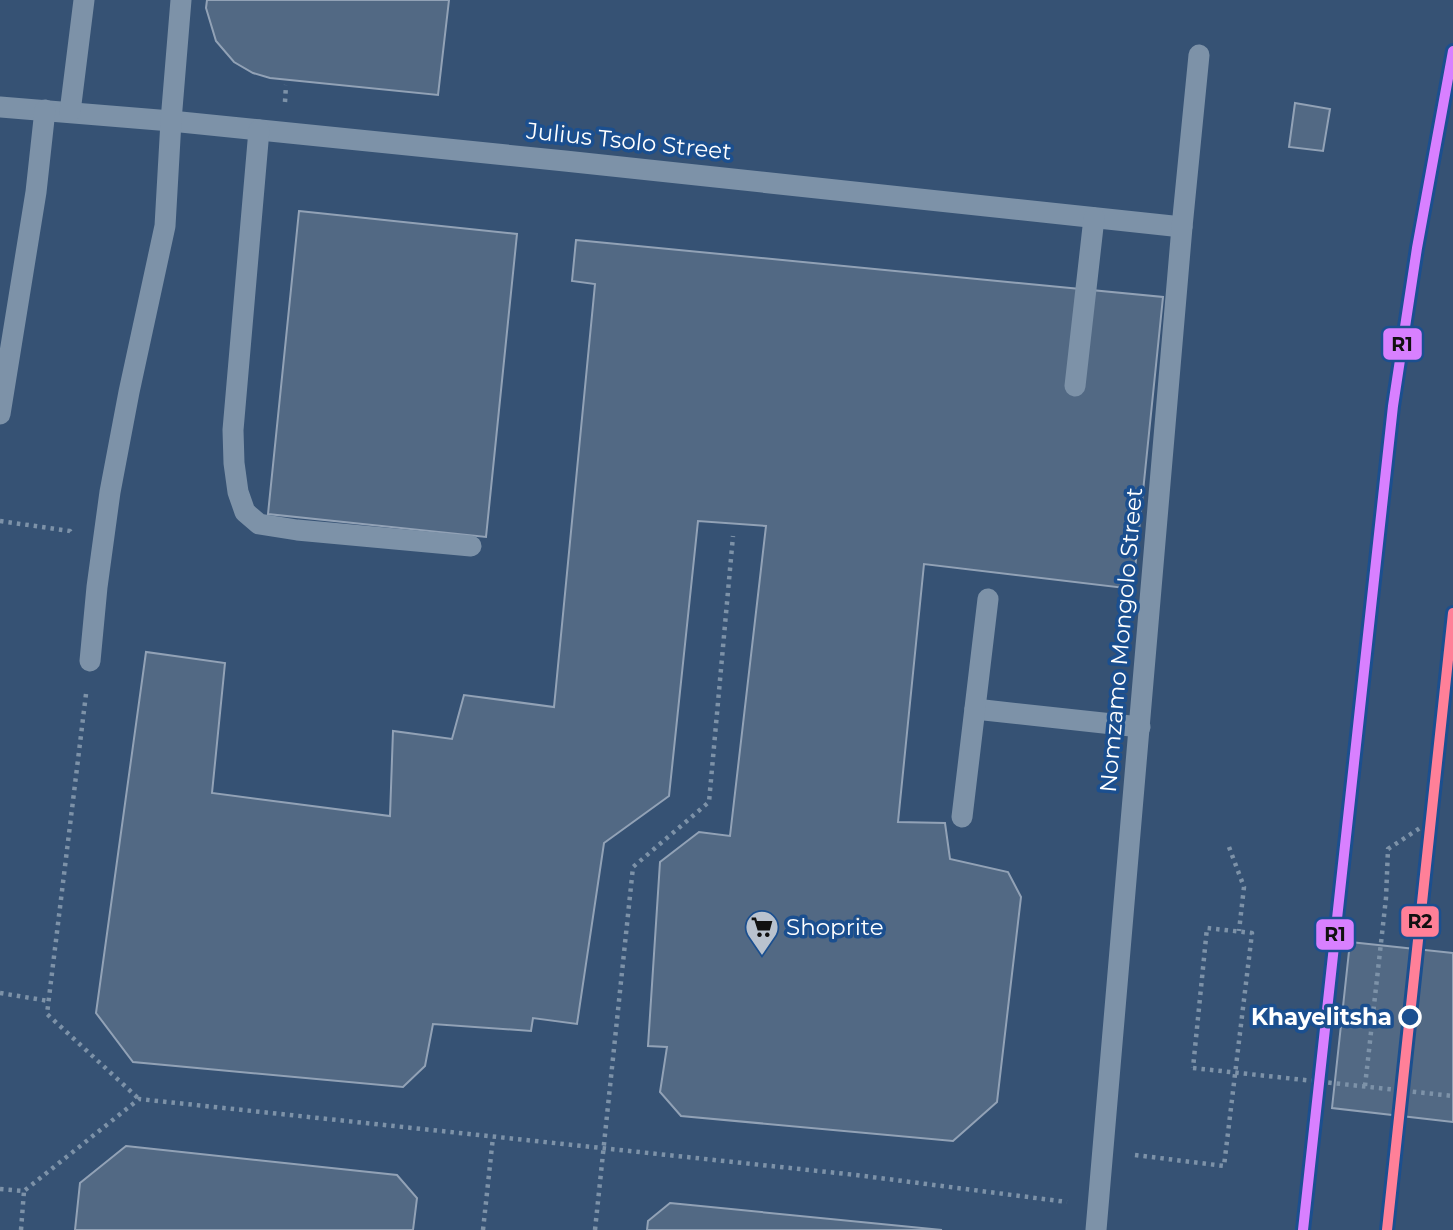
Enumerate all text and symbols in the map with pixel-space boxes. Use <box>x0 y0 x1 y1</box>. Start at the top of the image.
street label: Julius Tsolo Street <box>524 116 733 166</box>
line badge: R1 <box>1382 327 1423 361</box>
text: R1 <box>1391 333 1413 356</box>
street label: Nomzamo Mongolo Street <box>1094 486 1148 794</box>
line badge: R2 <box>1400 905 1440 938</box>
supermarket icon: Shoprite <box>743 908 781 957</box>
text: R2 <box>1407 910 1433 933</box>
place label: Shoprite <box>786 913 884 941</box>
line badge: R1 <box>1315 918 1355 951</box>
text: R1 <box>1324 923 1346 946</box>
place label: Khayelitsha <box>1251 1003 1392 1031</box>
marker: Khayelitsha <box>1399 1006 1421 1028</box>

